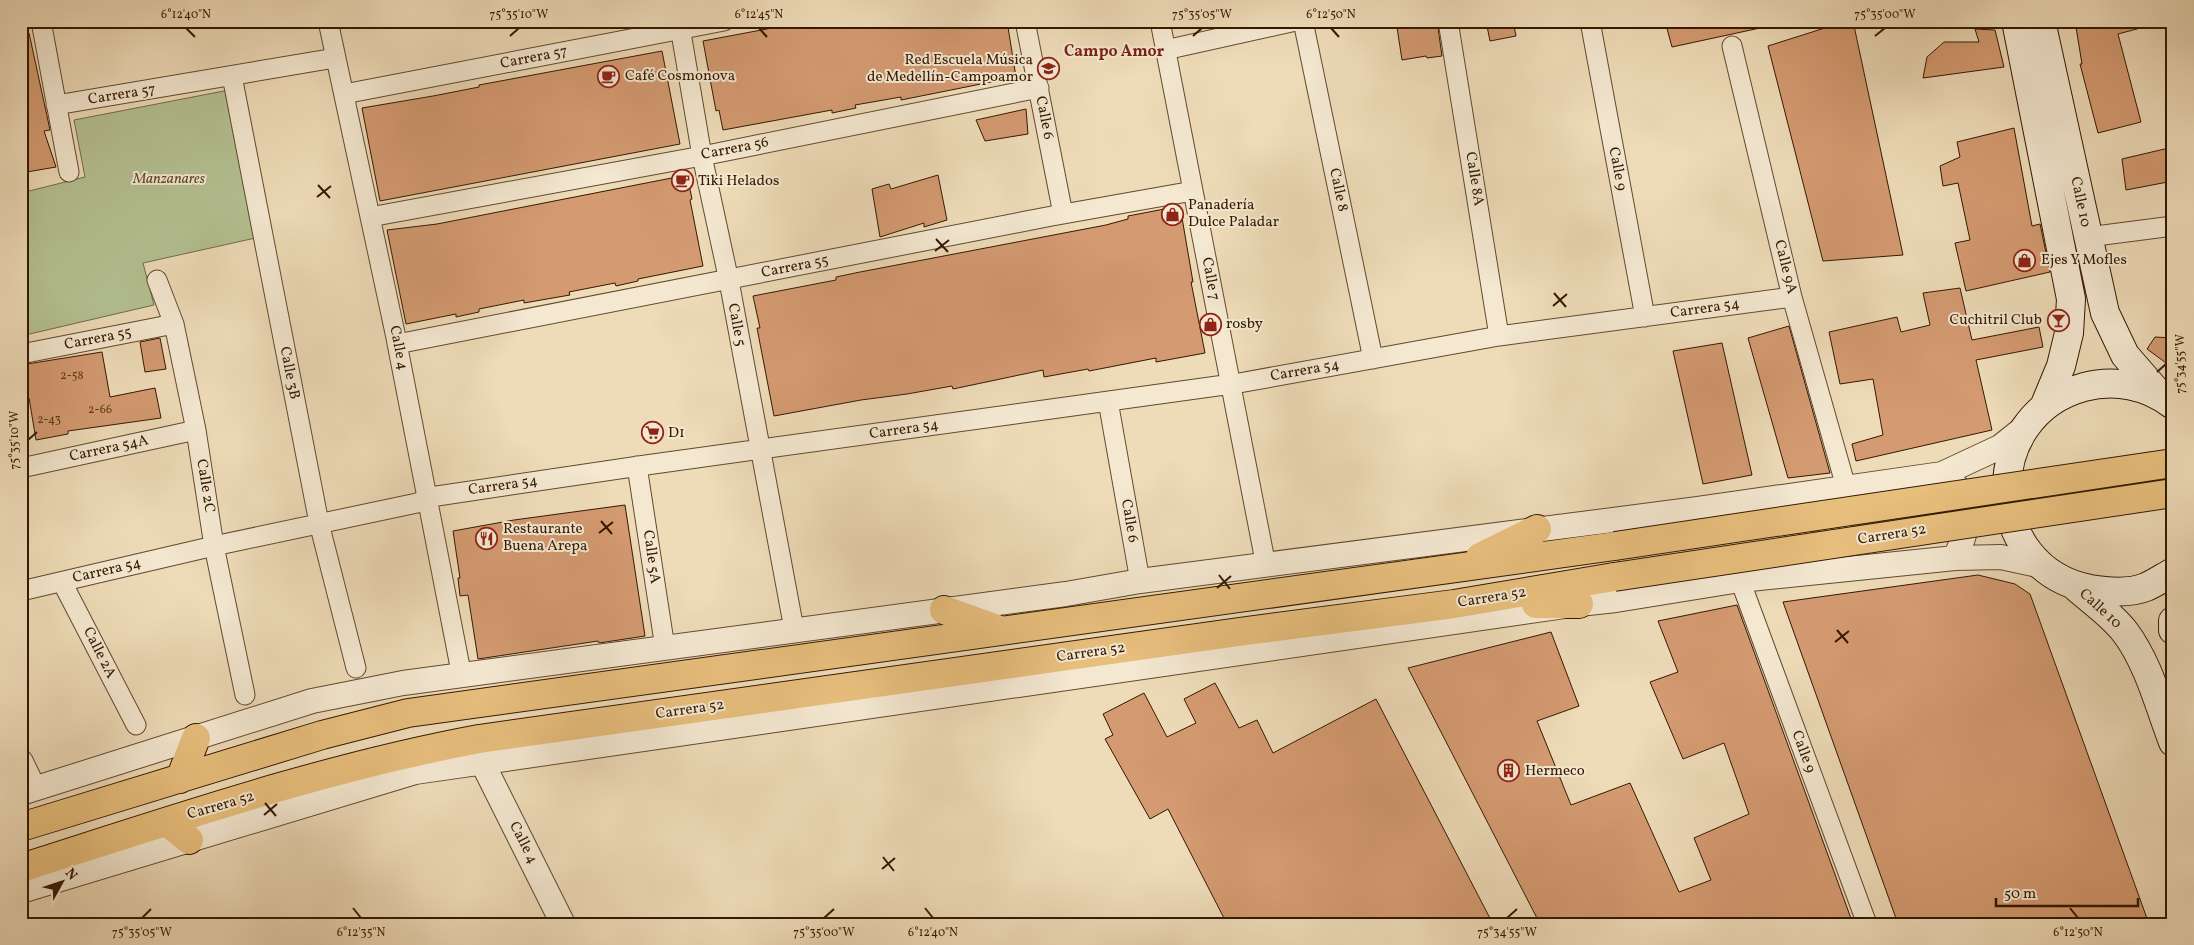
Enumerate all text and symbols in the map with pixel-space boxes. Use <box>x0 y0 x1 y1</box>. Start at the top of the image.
text: 6°12'40"N <box>161 7 211 23</box>
text: 75°35'10"W <box>490 7 548 23</box>
text: 6°12'45"N <box>735 7 783 23</box>
text: 75°35'05"W <box>1172 7 1232 23</box>
text: 6°12'50"N <box>1306 7 1356 23</box>
text: 75°35'00"W <box>1854 7 1916 23</box>
street label: Carrera 57 <box>499 41 569 75</box>
district label: Campo Amor <box>1064 41 1164 63</box>
place label: Red Escuela Música de Medellín-Campoamor <box>867 50 1033 88</box>
school or university icon: Red Escuela Música de Medellín-Campoamor <box>1037 57 1061 81</box>
cafe icon: Café Cosmonova <box>597 64 621 88</box>
place label: Café Cosmonova <box>625 66 735 87</box>
street label: Carrera 57 <box>87 79 157 111</box>
street label: Calle 6 <box>1030 94 1058 142</box>
street label: Carrera 56 <box>699 132 771 166</box>
street label: Calle 9 <box>1602 145 1632 193</box>
street label: Calle 8A <box>1459 150 1489 208</box>
street label: Calle 8 <box>1323 166 1353 214</box>
park label: Manzanares <box>132 169 205 190</box>
cafe icon: Tiki Helados <box>670 169 694 193</box>
place label: Tiki Helados <box>698 171 779 192</box>
street label: Calle 10 <box>2064 175 2096 229</box>
place label: Panadería Dulce Paladar <box>1188 195 1279 233</box>
shop icon: Panadería Dulce Paladar <box>1160 202 1184 226</box>
street label: Calle 9A <box>1768 238 1802 296</box>
shop icon: Ejes Y Mofles <box>2013 248 2037 272</box>
street label: Carrera 55 <box>760 250 830 284</box>
place label: Ejes Y Mofles <box>2041 250 2127 271</box>
street label: Calle 7 <box>1196 256 1224 302</box>
street label: Carrera 54 <box>1669 294 1741 324</box>
street label: Calle 5 <box>722 302 750 348</box>
bar icon: Cuchitril Club <box>2046 308 2070 332</box>
place label: Cuchitril Club <box>1949 310 2042 331</box>
shop icon: rosby <box>1198 312 1222 336</box>
place label: rosby <box>1226 314 1263 335</box>
street label: Carrera 55 <box>63 322 133 356</box>
street label: Calle 4 <box>383 324 413 372</box>
text: 75°34'55"W <box>2173 334 2189 394</box>
street label: Calle 3B <box>274 345 304 401</box>
street label: Carrera 54 <box>1269 355 1341 387</box>
house number: 2-58 <box>60 368 84 384</box>
house number: 2-66 <box>88 402 112 418</box>
text: 75°35'10"W <box>7 411 23 469</box>
house number: 2-43 <box>37 412 61 428</box>
street label: Carrera 54 <box>868 415 940 445</box>
supermarket icon: D1 <box>640 421 664 445</box>
place label: D1 <box>668 423 685 444</box>
street label: Carrera 54A <box>67 430 151 468</box>
street label: Calle 2C <box>190 458 220 515</box>
street label: Carrera 54 <box>467 471 539 501</box>
street label: Calle 6 <box>1115 498 1143 544</box>
place label: Restaurante Buena Arepa <box>503 519 587 557</box>
street label: Carrera 52 <box>1856 519 1928 551</box>
restaurant icon: Restaurante Buena Arepa <box>475 526 499 550</box>
street label: Calle 5A <box>637 529 665 586</box>
street label: Carrera 54 <box>71 553 143 589</box>
street label: Carrera 52 <box>1456 582 1528 614</box>
street label: Calle 10 <box>2074 584 2126 634</box>
street label: Calle 2A <box>77 624 121 683</box>
street label: Carrera 52 <box>1055 638 1127 668</box>
street label: Carrera 52 <box>654 695 726 725</box>
street label: Calle 9 <box>1786 728 1820 777</box>
building icon: Hermeco <box>1497 759 1521 783</box>
place label: Hermeco <box>1525 761 1585 782</box>
street label: Carrera 52 <box>185 786 257 826</box>
street label: Calle 4 <box>503 818 543 868</box>
north arrow <box>38 858 88 908</box>
text: N <box>60 865 81 885</box>
scale bar <box>1996 875 2139 907</box>
text: 50 m <box>2004 884 2036 905</box>
text: 75°35'05"W <box>112 925 172 941</box>
text: 6°12'35"N <box>337 925 385 941</box>
text: 75°35'00"W <box>793 925 855 941</box>
text: 6°12'40"N <box>908 925 958 941</box>
text: 75°34'55"W <box>1477 925 1537 941</box>
text: 6°12'50"N <box>2053 925 2103 941</box>

